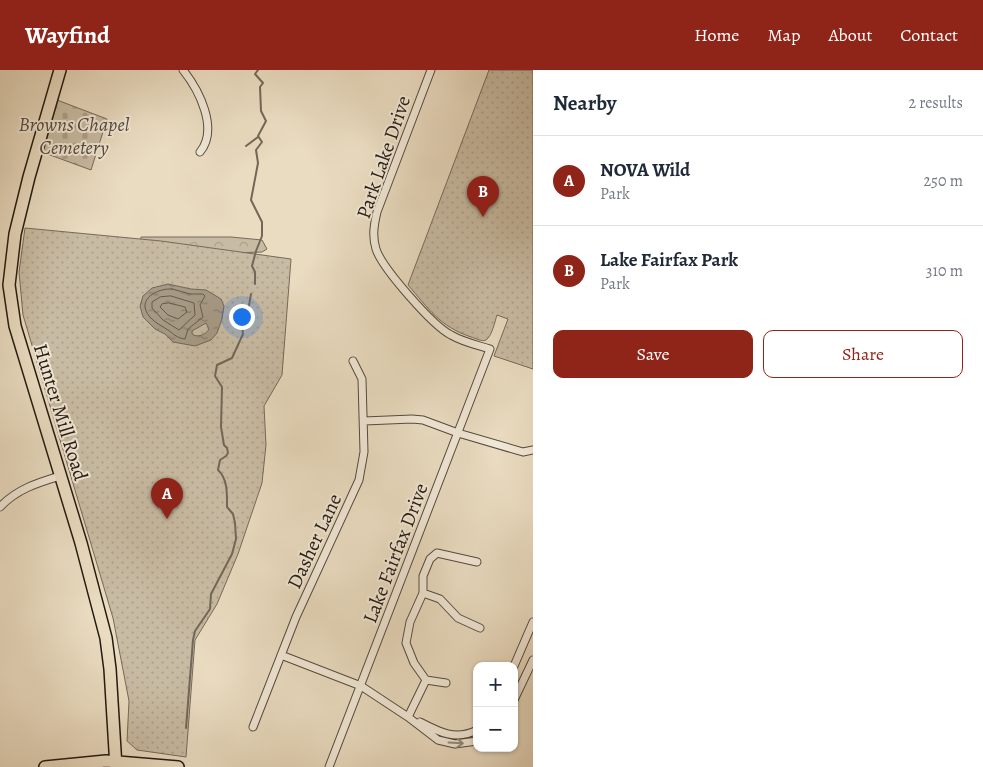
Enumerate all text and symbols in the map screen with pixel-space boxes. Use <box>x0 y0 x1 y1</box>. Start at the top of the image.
text: Wayfind <box>25 19 110 51</box>
text: Home <box>694 23 739 47</box>
text: Map <box>767 23 800 47</box>
text: About <box>828 23 872 47</box>
text: Contact <box>900 23 958 47</box>
text: Nearby <box>553 89 616 117</box>
street label: Park Lake Drive <box>350 92 417 222</box>
text: 2 results <box>908 92 963 114</box>
park label: Browns Chapel Cemetery <box>18 111 130 161</box>
text: NOVA Wild <box>600 157 690 183</box>
text: A <box>564 170 574 192</box>
text: 250 m <box>924 170 963 192</box>
pin: B <box>467 176 499 217</box>
text: Park <box>600 183 630 205</box>
text: Lake Fairfax Park <box>600 247 738 273</box>
text: B <box>564 260 574 282</box>
text: 310 m <box>926 260 963 282</box>
text: Park <box>600 273 630 295</box>
your location <box>229 304 255 330</box>
button: Save <box>553 330 753 378</box>
button: Share <box>763 330 963 378</box>
street label: Hunter Mill Road <box>27 340 94 484</box>
pin: A <box>151 478 183 519</box>
street label: Lake Fairfax Drive <box>356 479 435 627</box>
street label: Dasher Lane <box>281 489 348 593</box>
map controls <box>473 662 518 752</box>
button: + <box>473 662 518 707</box>
button: − <box>473 707 518 752</box>
one-way arrow <box>448 738 464 747</box>

